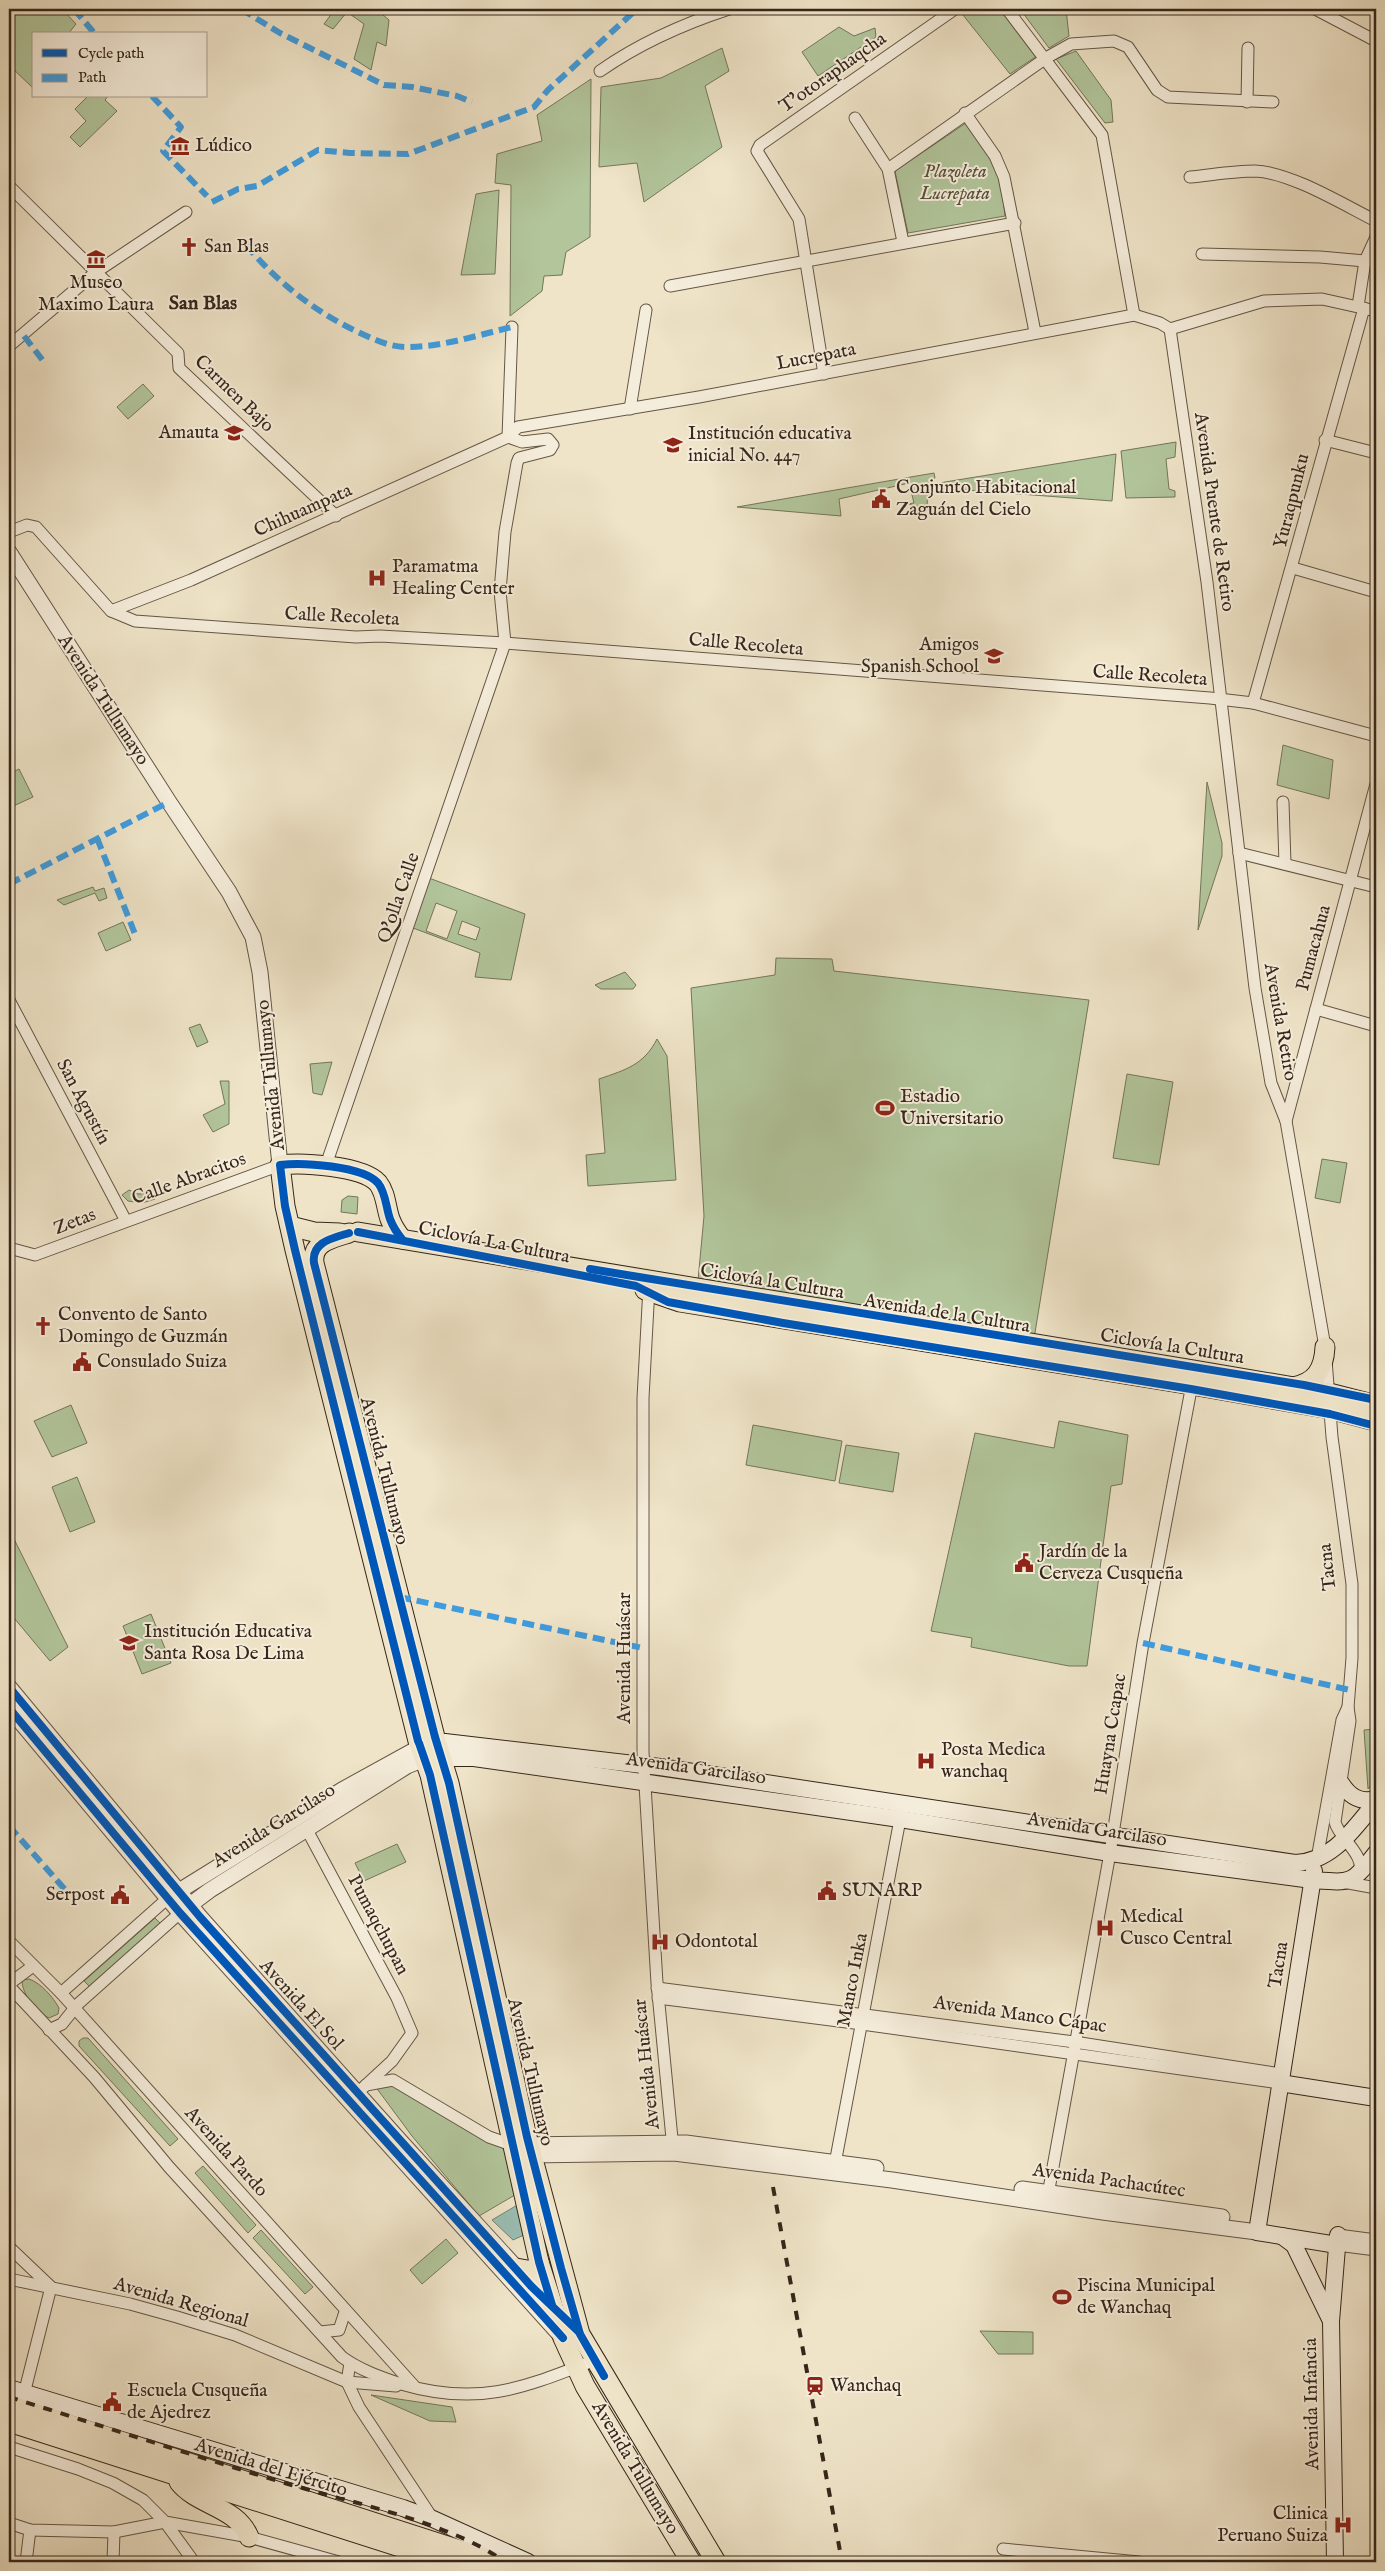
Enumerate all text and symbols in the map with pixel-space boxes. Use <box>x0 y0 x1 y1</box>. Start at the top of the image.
street label: T'otoraphaqcha <box>775 27 892 119</box>
legend <box>32 32 208 98</box>
text: Cycle path <box>78 44 144 63</box>
text: Path <box>78 68 106 87</box>
place label: Lúdico <box>195 134 252 158</box>
museum icon: Lúdico <box>169 135 191 157</box>
park label: Plazoleta Lucrepata <box>919 160 990 206</box>
place label: San Blas <box>204 235 269 259</box>
church icon: San Blas <box>178 236 200 258</box>
museum icon: Museo Maximo Laura <box>85 248 107 270</box>
place label: Museo Maximo Laura <box>38 271 155 317</box>
district label: San Blas <box>169 291 237 316</box>
street label: Lucrepata <box>774 337 859 376</box>
street label: Carmen Bajo <box>189 350 279 438</box>
street label: Avenida Puente de Retiro <box>1188 410 1240 613</box>
place label: Amauta <box>158 421 220 445</box>
school or university icon: Amauta <box>223 422 245 444</box>
place label: Institución educativa inicial No. 447 <box>688 422 852 468</box>
school or university icon: Institución educativa inicial No. 447 <box>662 434 684 456</box>
street label: Yuraqpunku <box>1269 451 1315 551</box>
place label: Conjunto Habitacional Zaguán del Cielo <box>896 476 1077 522</box>
street label: Chihuampata <box>250 478 356 543</box>
public building icon: Conjunto Habitacional Zaguán del Cielo <box>870 488 892 510</box>
place label: Paramatma Healing Center <box>392 555 514 601</box>
hospital icon: Paramatma Healing Center <box>366 567 388 589</box>
street label: Calle Recoleta <box>284 602 401 632</box>
street label: Calle Recoleta <box>688 628 805 662</box>
street label: Avenida Tullumayo <box>51 629 154 770</box>
place label: Amigos Spanish School <box>861 633 980 679</box>
school or university icon: Amigos Spanish School <box>983 645 1005 667</box>
street label: Calle Recoleta <box>1092 660 1209 692</box>
street label: Q'olla Calle <box>372 849 426 946</box>
street label: Pumacahua <box>1291 902 1337 994</box>
street label: Avenida Retiro <box>1258 960 1302 1083</box>
street label: Avenida Tullumayo <box>251 999 291 1152</box>
street label: San Agustín <box>50 1055 116 1149</box>
place label: Estadio Universitario <box>900 1085 1003 1131</box>
sports icon: Estadio Universitario <box>874 1097 896 1119</box>
street label: Calle Abracitos <box>129 1147 249 1211</box>
street label: Zetas <box>50 1203 100 1241</box>
street label: Ciclovía La Cultura <box>416 1217 573 1270</box>
street label: Ciclovía la Cultura <box>698 1259 846 1305</box>
street label: Avenida de la Cultura <box>861 1289 1033 1339</box>
place label: Convento de Santo Domingo de Guzmán <box>58 1303 228 1349</box>
church icon: Convento de Santo Domingo de Guzmán <box>32 1315 54 1337</box>
street label: Ciclovía la Cultura <box>1098 1324 1246 1370</box>
place label: Consulado Suiza <box>97 1350 228 1374</box>
public building icon: Consulado Suiza <box>71 1351 93 1373</box>
street label: Avenida Tullumayo <box>354 1394 414 1547</box>
place label: Jardín de la Cerveza Cusqueña <box>1037 1540 1184 1586</box>
street label: Tacna <box>1314 1542 1342 1592</box>
public building icon: Jardín de la Cerveza Cusqueña <box>1013 1552 1035 1574</box>
street label: Avenida Huáscar <box>613 1592 637 1725</box>
place label: Institución Educativa Santa Rosa De Lima <box>144 1620 313 1666</box>
school or university icon: Institución Educativa Santa Rosa De Lima <box>118 1632 140 1654</box>
street label: Huayna Ccapac <box>1090 1672 1132 1796</box>
place label: Posta Medica wanchaq <box>941 1738 1046 1784</box>
street label: Avenida Garcilaso <box>624 1747 767 1791</box>
hospital icon: Posta Medica wanchaq <box>915 1750 937 1772</box>
street label: Avenida Garcilaso <box>207 1778 340 1874</box>
street label: Avenida Garcilaso <box>1025 1807 1169 1853</box>
street label: Pumaqchupan <box>342 1871 414 1979</box>
place label: SUNARP <box>842 1879 922 1903</box>
public building icon: SUNARP <box>816 1880 838 1902</box>
place label: Serpost <box>46 1883 105 1907</box>
public building icon: Serpost <box>109 1884 131 1906</box>
place label: Medical Cusco Central <box>1120 1905 1233 1951</box>
hospital icon: Medical Cusco Central <box>1094 1917 1116 1939</box>
place label: Odontotal <box>675 1930 759 1954</box>
street label: Manco Inka <box>832 1930 874 2029</box>
hospital icon: Odontotal <box>649 1931 671 1953</box>
street label: Tacna <box>1263 1939 1295 1990</box>
street label: Avenida El Sol <box>253 1954 349 2056</box>
street label: Avenida Manco Cápac <box>931 1991 1108 2039</box>
street label: Avenida Tullumayo <box>501 1995 559 2148</box>
street label: Avenida Huáscar <box>628 1997 666 2132</box>
street label: Avenida Pardo <box>178 2101 273 2202</box>
street label: Avenida Pachacútec <box>1030 2158 1187 2204</box>
street label: Avenida Regional <box>110 2272 252 2334</box>
place label: Piscina Municipal de Wanchaq <box>1077 2274 1216 2320</box>
sports icon: Piscina Municipal de Wanchaq <box>1051 2286 1073 2308</box>
street label: Avenida Infancia <box>1299 2337 1325 2471</box>
place label: Wanchaq <box>830 2374 902 2398</box>
station icon: Wanchaq <box>804 2375 826 2397</box>
place label: Escuela Cusqueña de Ajedrez <box>127 2379 268 2425</box>
public building icon: Escuela Cusqueña de Ajedrez <box>101 2391 123 2413</box>
street label: Avenida Tullumayo <box>585 2396 684 2539</box>
street label: Avenida del Ejército <box>191 2433 350 2503</box>
place label: Clinica Peruano Suiza <box>1217 2502 1329 2548</box>
hospital icon: Clinica Peruano Suiza <box>1332 2514 1354 2536</box>

